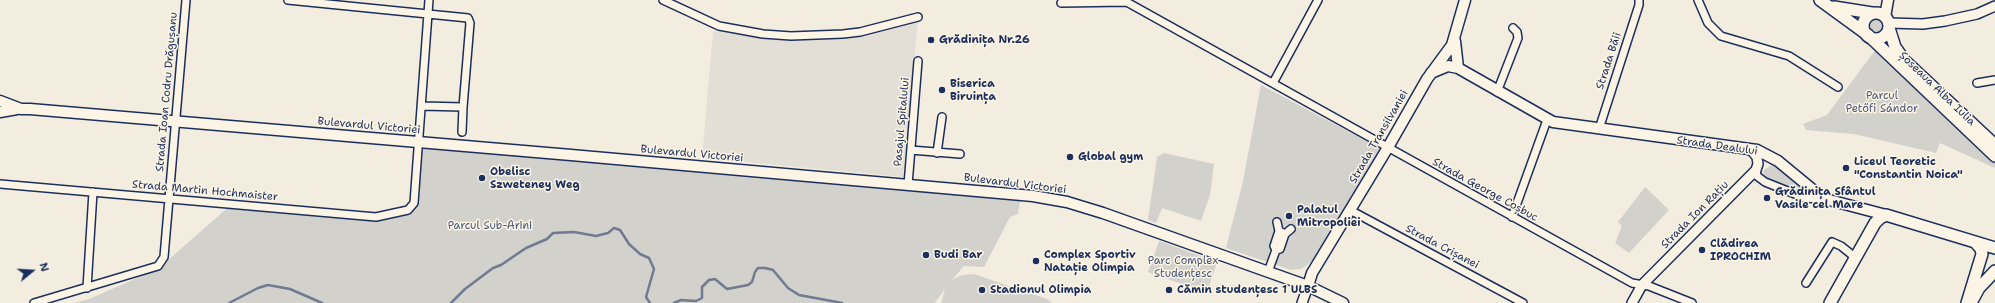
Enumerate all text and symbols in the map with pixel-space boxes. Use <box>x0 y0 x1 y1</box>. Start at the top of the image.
street label: Strada Ioan Codru Drăgușanu <box>153 12 181 172</box>
street label: Strada Băii <box>1594 31 1624 91</box>
place label: Grădinița Nr.26 <box>939 33 1030 47</box>
marker: Grădinița Nr.26 <box>926 35 936 45</box>
street label: Șoseaua Alba Iulia <box>1896 49 1978 129</box>
street label: Pasajul Spitalului <box>892 77 912 167</box>
place label: Biserica Biruința <box>950 77 996 103</box>
marker: Biserica Biruința <box>937 85 947 95</box>
street label: Strada Transilvaniei <box>1347 88 1411 186</box>
park label: Parcul Petőfi Sándor <box>1846 89 1918 115</box>
street label: Bulevardul Victoriei <box>317 115 421 137</box>
street label: Strada Dealului <box>1676 134 1758 158</box>
street label: Bulevardul Victoriei <box>640 143 744 165</box>
place label: Global gym <box>1078 150 1143 164</box>
marker: Global gym <box>1065 152 1075 162</box>
place label: Liceul Teoretic "Constantin Noica" <box>1854 155 1963 181</box>
street label: Strada George Coșbuc <box>1430 156 1540 224</box>
marker: Liceul Teoretic "Constantin Noica" <box>1841 163 1851 173</box>
place label: Obelisc Szweteney Weg <box>490 165 580 191</box>
street label: Bulevardul Victoriei <box>963 171 1067 197</box>
marker: Obelisc Szweteney Weg <box>477 173 487 183</box>
street label: Strada Martin Hochmaister <box>132 178 278 204</box>
street label: Strada Ion Rațiu <box>1658 178 1732 252</box>
place label: Grădinița Sfântul Vasile cel Mare <box>1775 185 1875 211</box>
marker: Grădinița Sfântul Vasile cel Mare <box>1762 193 1772 203</box>
place label: Palatul Mitropoliei <box>1297 203 1361 229</box>
marker: Palatul Mitropoliei <box>1284 211 1294 221</box>
park label: Parcul Sub-Arini <box>448 219 532 233</box>
street label: Strada Crișanei <box>1403 222 1481 272</box>
place label: Clădirea IPROCHIM <box>1710 237 1771 263</box>
marker: Clădirea IPROCHIM <box>1697 245 1707 255</box>
place label: Budi Bar <box>934 248 982 262</box>
place label: Complex Sportiv Natație Olimpia <box>1044 248 1136 274</box>
marker: Budi Bar <box>921 250 931 260</box>
north arrow <box>12 251 52 291</box>
park label: Parc Complex Studențesc <box>1148 254 1218 280</box>
marker: Complex Sportiv Natație Olimpia <box>1031 256 1041 266</box>
text: N <box>35 261 52 274</box>
place label: Stadionul Olimpia <box>990 283 1091 297</box>
place label: Cămin studențesc 1 ULBS <box>1177 283 1317 297</box>
marker: Stadionul Olimpia <box>977 285 987 295</box>
marker: Cămin studențesc 1 ULBS <box>1164 285 1174 295</box>

